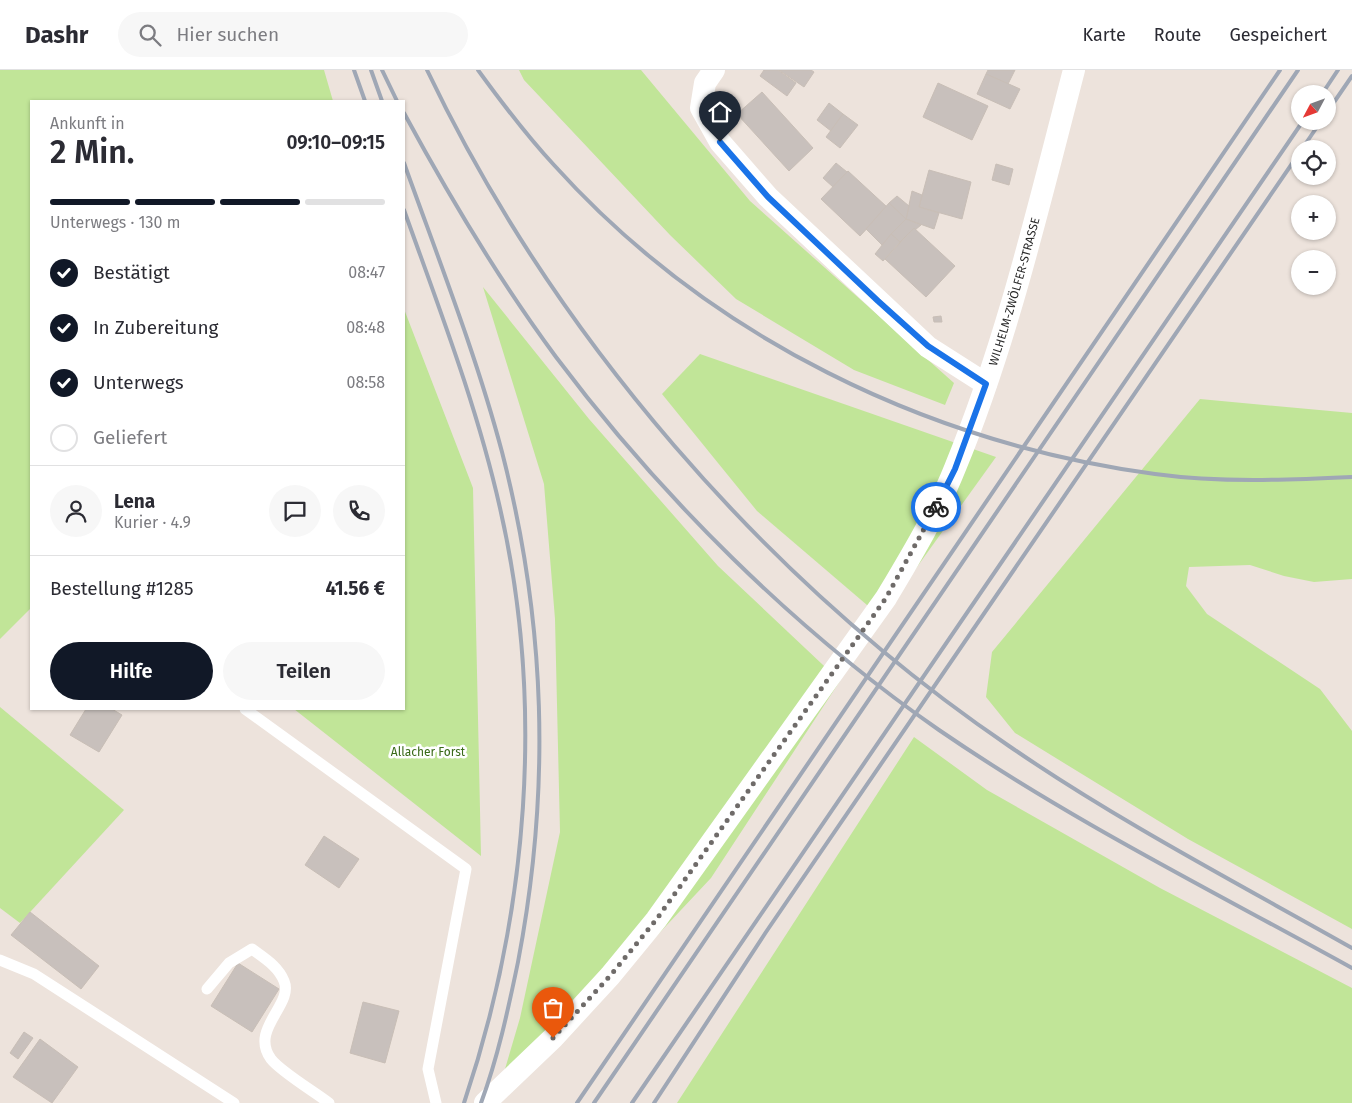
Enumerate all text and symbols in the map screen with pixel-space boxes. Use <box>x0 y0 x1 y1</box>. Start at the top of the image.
search box <box>118 12 468 57</box>
text: Dashr <box>25 21 88 49</box>
icon: search <box>136 21 164 49</box>
text: Hier suchen <box>176 23 279 46</box>
text: Karte <box>1083 24 1126 46</box>
text: Route <box>1154 24 1201 46</box>
text: Gespeichert <box>1229 24 1327 46</box>
north arrow <box>1291 85 1336 130</box>
map controls <box>1291 85 1336 295</box>
pin <box>699 91 741 142</box>
icon: home <box>706 98 734 126</box>
text: Ankunft in <box>50 114 125 133</box>
text: 09:10–09:15 <box>286 131 385 154</box>
text: 2 Min. <box>50 133 135 171</box>
button: locate <box>1291 140 1336 185</box>
button: + <box>1291 195 1336 240</box>
text: Unterwegs · 130 m <box>50 213 180 232</box>
street label: WILHELM-ZWÖLFER-STRASSE <box>986 216 1043 368</box>
button: − <box>1291 250 1336 295</box>
icon: check <box>50 259 78 287</box>
text: Bestätigt <box>93 261 170 284</box>
text: 08:47 <box>348 263 385 282</box>
icon: check <box>50 314 78 342</box>
text: In Zubereitung <box>93 316 218 339</box>
text: 08:48 <box>346 318 385 337</box>
icon: check <box>50 369 78 397</box>
text: Unterwegs <box>93 371 184 394</box>
text: 08:58 <box>347 373 385 392</box>
text: Geliefert <box>93 426 167 449</box>
courier <box>911 482 961 532</box>
button: person <box>50 485 102 537</box>
button: chat <box>269 485 321 537</box>
button: phone <box>333 485 385 537</box>
text: Lena <box>114 490 155 513</box>
icon: bike <box>922 493 950 521</box>
text: Kurier · 4.9 <box>114 513 191 532</box>
text: Bestellung #1285 <box>50 577 193 600</box>
text: 41.56 € <box>325 577 385 600</box>
button: Hilfe <box>50 642 213 700</box>
button: Teilen <box>223 642 385 700</box>
park label: Allacher Forst <box>391 745 466 759</box>
pin <box>532 987 574 1038</box>
icon: bag <box>539 994 567 1022</box>

